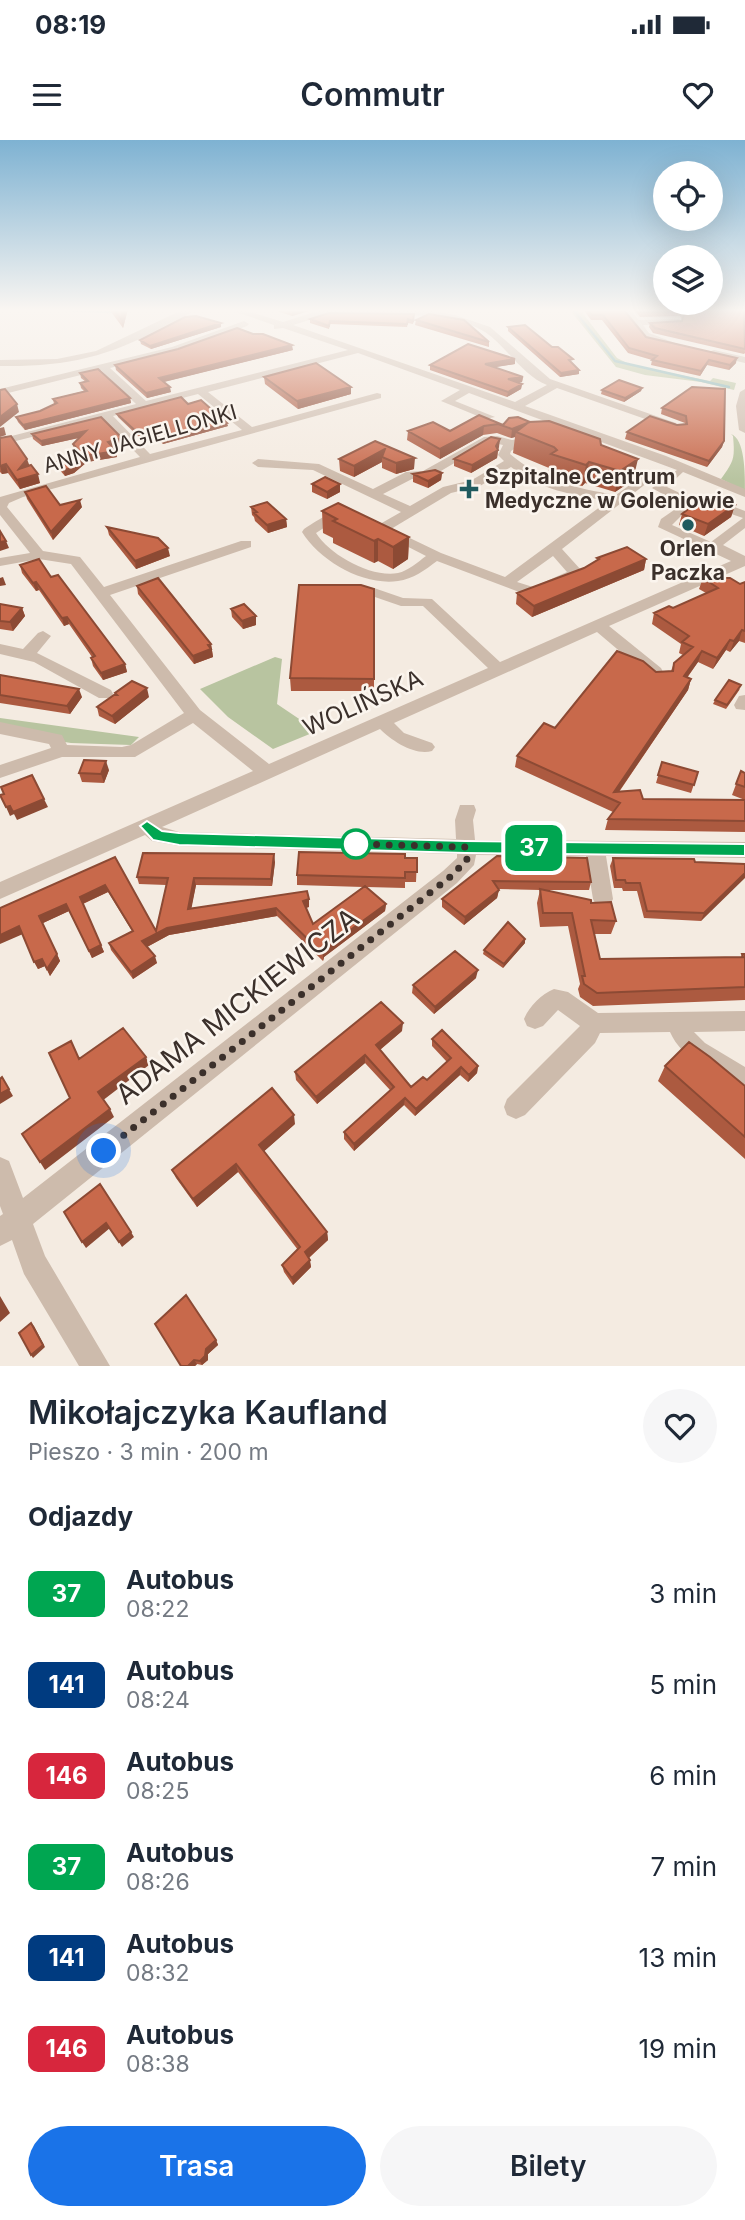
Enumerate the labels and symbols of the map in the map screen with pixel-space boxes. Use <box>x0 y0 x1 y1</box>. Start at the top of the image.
street label: ANNY JAGIELLONKI <box>40 399 240 478</box>
place label: Szpitalne Centrum Medyczne w Goleniowie <box>485 464 734 513</box>
marker: Szpitalne Centrum Medyczne w Goleniowie <box>459 479 479 499</box>
marker: Orlen Paczka <box>680 517 696 533</box>
place label: Orlen Paczka <box>651 536 725 585</box>
street label: WOLIŃSKA <box>298 662 427 742</box>
line badge: 37 <box>503 825 566 871</box>
unlabelled marker <box>341 829 371 859</box>
street label: ADAMA MICKIEWICZA <box>109 900 365 1112</box>
your location <box>86 1133 121 1168</box>

